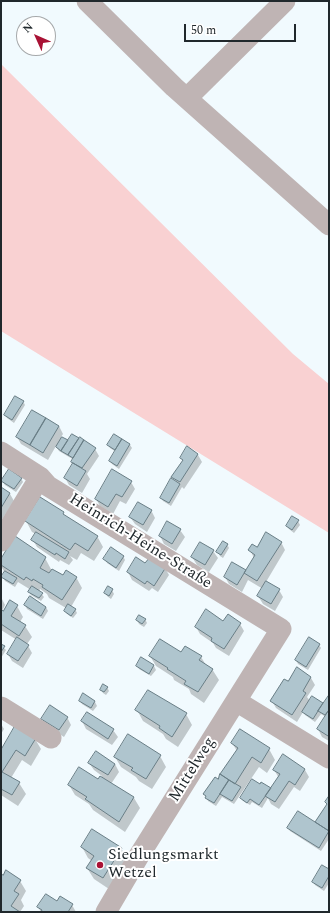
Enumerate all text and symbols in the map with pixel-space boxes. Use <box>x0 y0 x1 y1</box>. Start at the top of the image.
north arrow <box>16 16 56 56</box>
scale bar <box>186 16 298 42</box>
text: N <box>19 19 37 37</box>
text: 50 m <box>191 21 216 40</box>
street label: Heinrich-Heine-Straße <box>65 490 215 594</box>
street label: Mittelweg <box>166 734 220 806</box>
place label: Siedlungsmarkt Wetzel <box>108 846 219 884</box>
marker: Siedlungsmarkt Wetzel <box>95 860 105 870</box>

